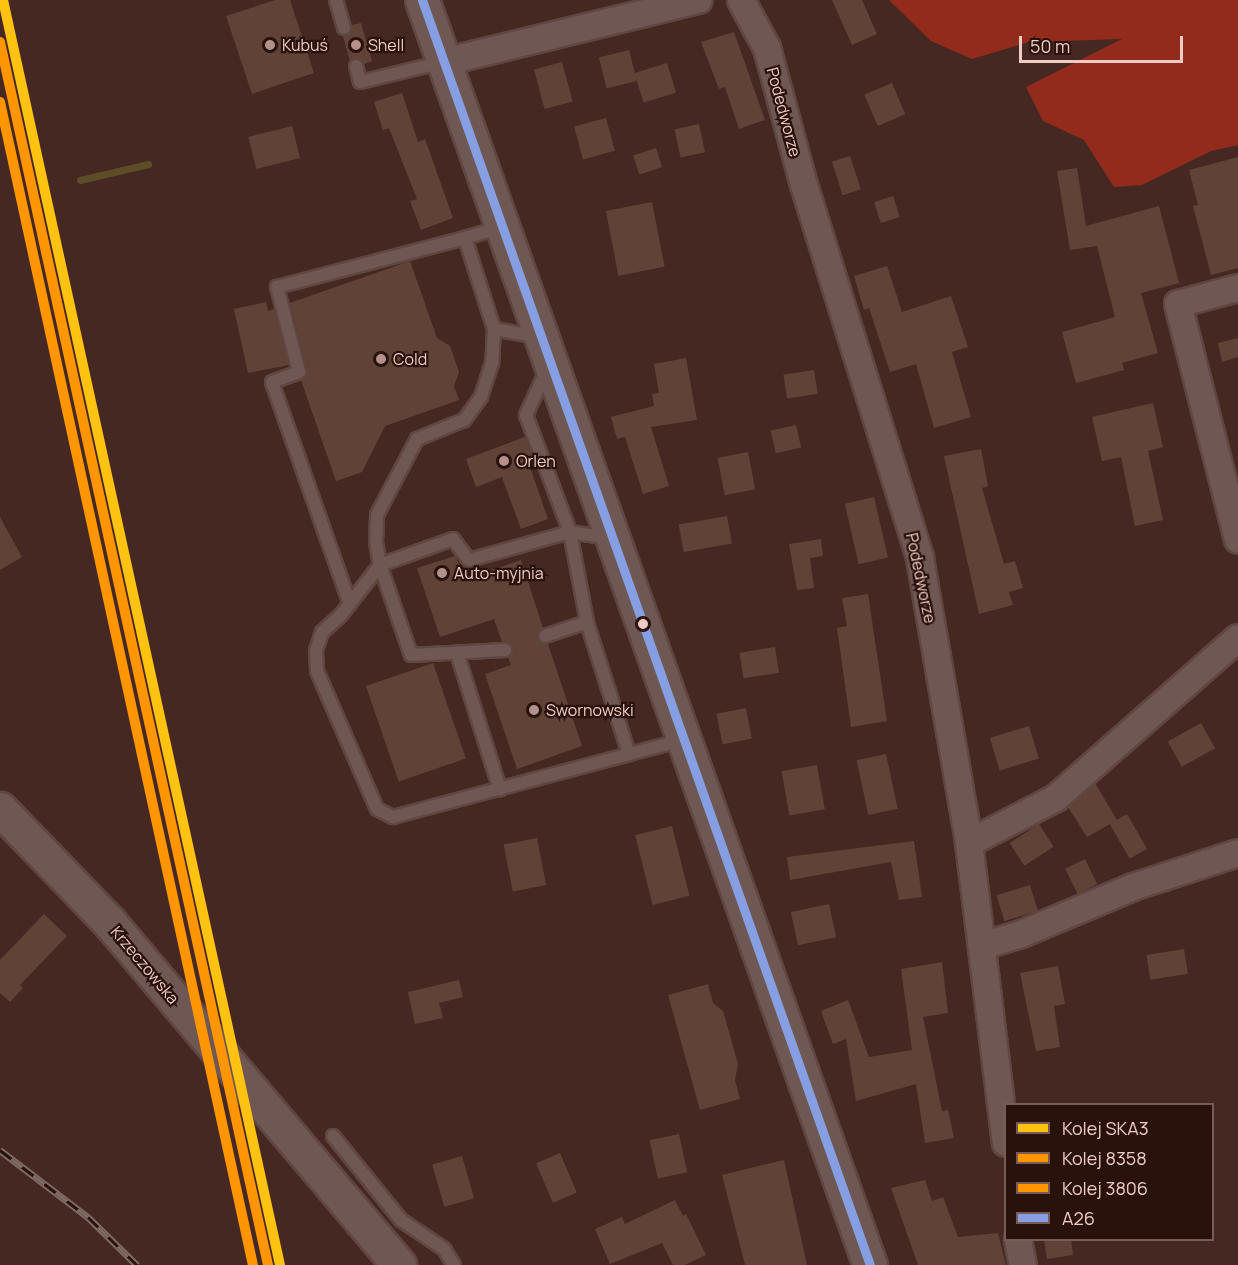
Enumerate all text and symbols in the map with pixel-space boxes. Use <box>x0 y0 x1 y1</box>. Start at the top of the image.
scale bar <box>1022 24 1186 62</box>
text: 50 m <box>1030 34 1070 58</box>
place label: Kubuś <box>282 35 328 55</box>
place label: Shell <box>368 35 404 55</box>
marker: Kubuś <box>263 38 277 52</box>
marker: Shell <box>349 38 363 52</box>
street label: Podedworze <box>763 65 805 159</box>
place label: Cold <box>393 349 427 369</box>
marker: Cold <box>374 352 388 366</box>
place label: Orlen <box>516 451 556 471</box>
marker: Orlen <box>497 454 511 468</box>
street label: Podedworze <box>902 531 940 625</box>
place label: Auto-myjnia <box>454 563 544 583</box>
marker: Auto-myjnia <box>435 566 449 580</box>
unlabelled marker <box>637 618 649 630</box>
place label: Swornowski <box>546 700 634 720</box>
marker: Swornowski <box>527 703 541 717</box>
street label: Krzeczowska <box>107 922 183 1008</box>
legend <box>1004 1103 1214 1241</box>
text: Kolej SKA3 <box>1062 1116 1149 1140</box>
text: Kolej 8358 <box>1062 1146 1147 1170</box>
text: Kolej 3806 <box>1062 1176 1148 1200</box>
text: A26 <box>1062 1206 1095 1230</box>

